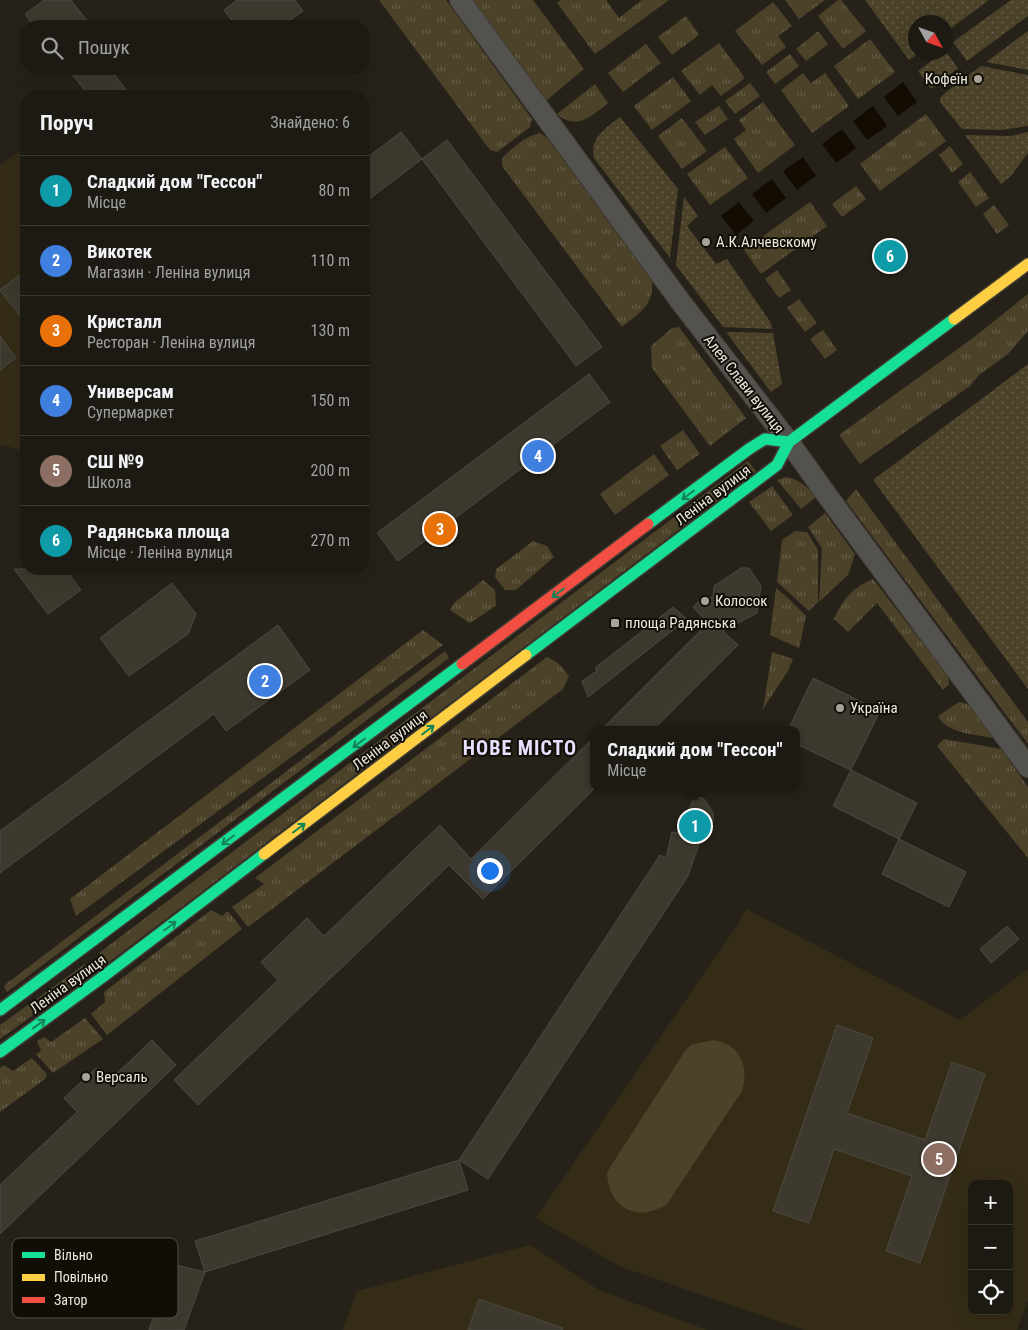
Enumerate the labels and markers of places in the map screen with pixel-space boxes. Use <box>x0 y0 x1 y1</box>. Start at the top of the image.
place label: Кофеїн <box>925 70 968 88</box>
marker: Кофеїн <box>972 73 984 85</box>
place label: А.К.Алчевскому <box>716 233 817 251</box>
marker: А.К.Алчевскому <box>700 236 712 248</box>
pin: 6 <box>874 237 906 275</box>
pin: 4 <box>522 437 554 475</box>
pin: 3 <box>424 510 456 548</box>
place label: Колосок <box>715 592 767 610</box>
marker: Колосок <box>699 595 711 607</box>
place label: площа Радянська <box>625 614 736 632</box>
marker: площа Радянська <box>609 617 621 629</box>
pin: 2 <box>249 662 281 700</box>
place label: Україна <box>850 699 898 717</box>
marker: Україна <box>834 702 846 714</box>
pin: 1 <box>679 807 711 845</box>
place label: Версаль <box>96 1068 148 1086</box>
marker: Версаль <box>80 1071 92 1083</box>
pin: 5 <box>923 1140 955 1178</box>

